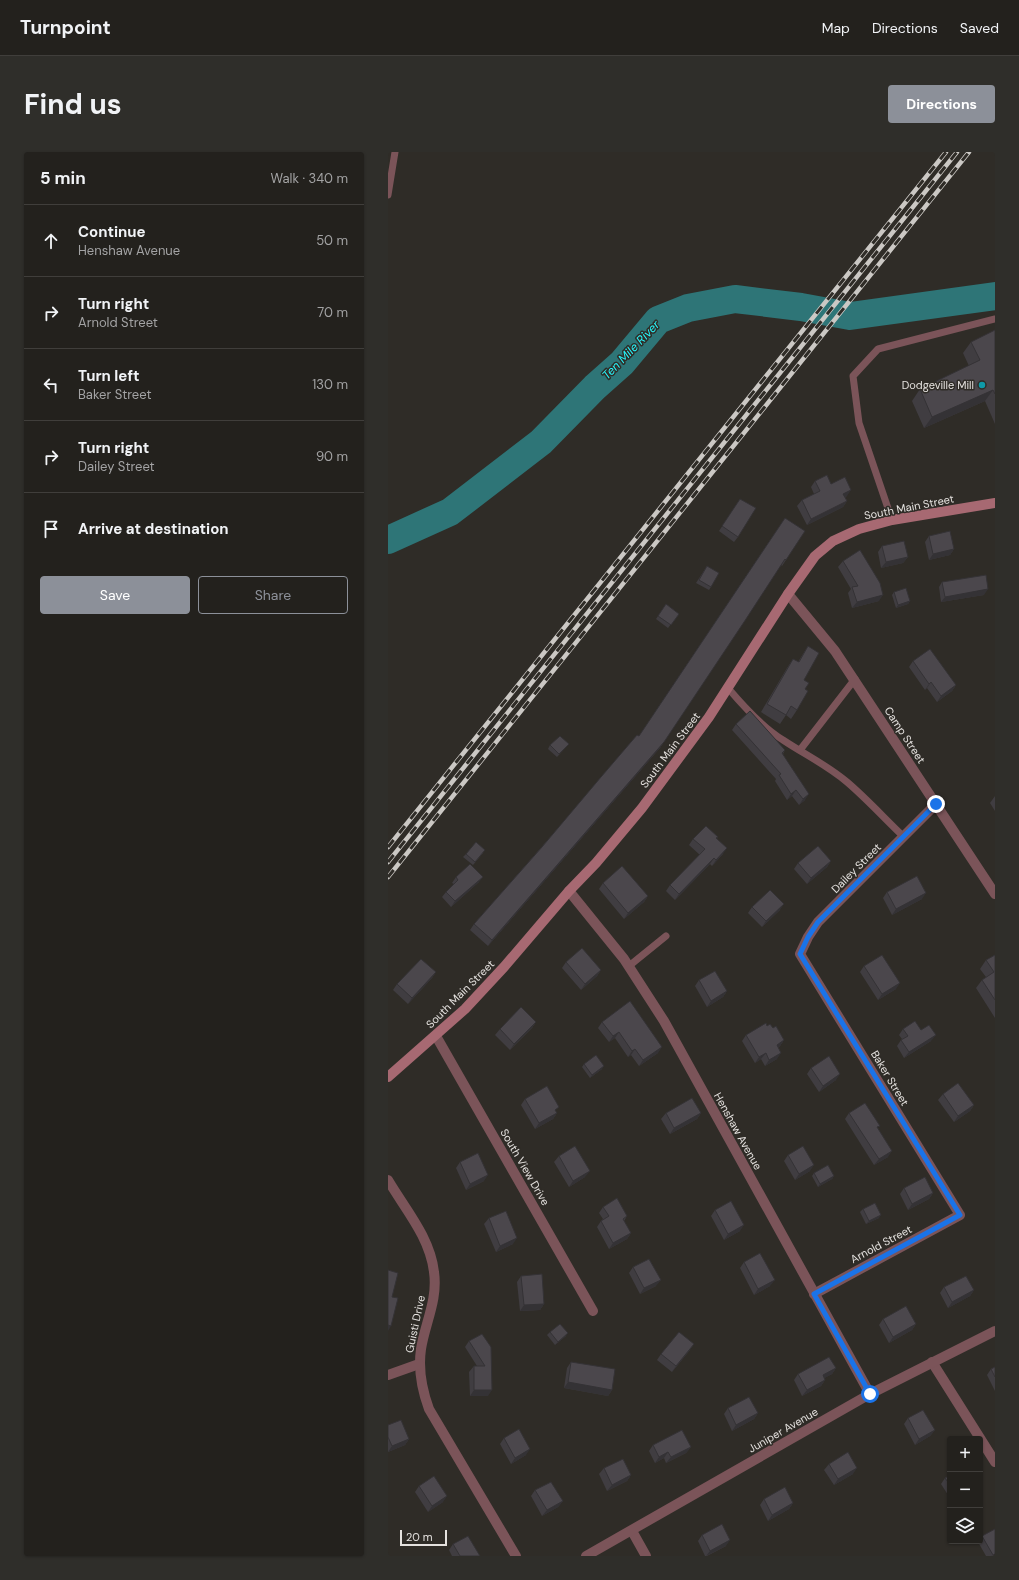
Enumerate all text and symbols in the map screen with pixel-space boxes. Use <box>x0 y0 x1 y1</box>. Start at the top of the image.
text: Turnpoint <box>20 15 111 40</box>
text: Map <box>822 19 850 37</box>
text: Directions <box>872 19 938 37</box>
text: Saved <box>960 19 999 37</box>
button: Directions <box>888 85 995 123</box>
text: Find us <box>24 86 122 123</box>
text: 5 min <box>40 167 86 189</box>
text: Walk · 340 m <box>271 170 348 187</box>
text: Continue <box>78 222 146 242</box>
icon: ahead <box>40 230 62 252</box>
text: 50 m <box>316 232 348 249</box>
text: Henshaw Avenue <box>78 242 180 259</box>
text: Turn right <box>78 294 149 314</box>
icon: right <box>40 302 62 324</box>
text: 70 m <box>317 304 348 321</box>
text: Arnold Street <box>78 314 158 331</box>
water label: Ten Mile River <box>599 317 664 383</box>
text: Turn left <box>78 366 139 386</box>
icon: left <box>40 374 62 396</box>
text: 130 m <box>312 376 348 393</box>
place label: Dodgeville Mill <box>902 378 974 392</box>
marker: Dodgeville Mill <box>977 380 987 390</box>
text: Baker Street <box>78 386 152 403</box>
text: Turn right <box>78 438 149 458</box>
icon: right <box>40 446 62 468</box>
text: 90 m <box>316 448 348 465</box>
text: Dailey Street <box>78 458 155 475</box>
street label: South Main Street <box>863 491 955 523</box>
icon: arrive <box>40 518 62 540</box>
text: Arrive at destination <box>78 519 229 539</box>
button: Save <box>40 576 190 614</box>
button: Share <box>198 576 348 614</box>
street label: Camp Street <box>882 704 928 766</box>
street label: South Main Street <box>637 709 703 791</box>
route end <box>927 795 945 813</box>
street label: Dailey Street <box>828 840 884 896</box>
street label: South Main Street <box>423 957 497 1031</box>
street label: Baker Street <box>868 1048 912 1108</box>
street label: Henshaw Avenue <box>711 1090 765 1172</box>
street label: South View Drive <box>497 1126 553 1208</box>
street label: Arnold Street <box>848 1222 914 1266</box>
street label: Guisti Drive <box>402 1294 428 1354</box>
route start <box>861 1385 879 1403</box>
street label: Juniper Avenue <box>746 1404 820 1456</box>
map controls <box>947 1436 983 1544</box>
button: + <box>947 1436 983 1472</box>
button: − <box>947 1472 983 1508</box>
button: layers <box>947 1508 983 1544</box>
scale bar <box>400 1528 447 1547</box>
text: 20 m <box>406 1530 432 1544</box>

